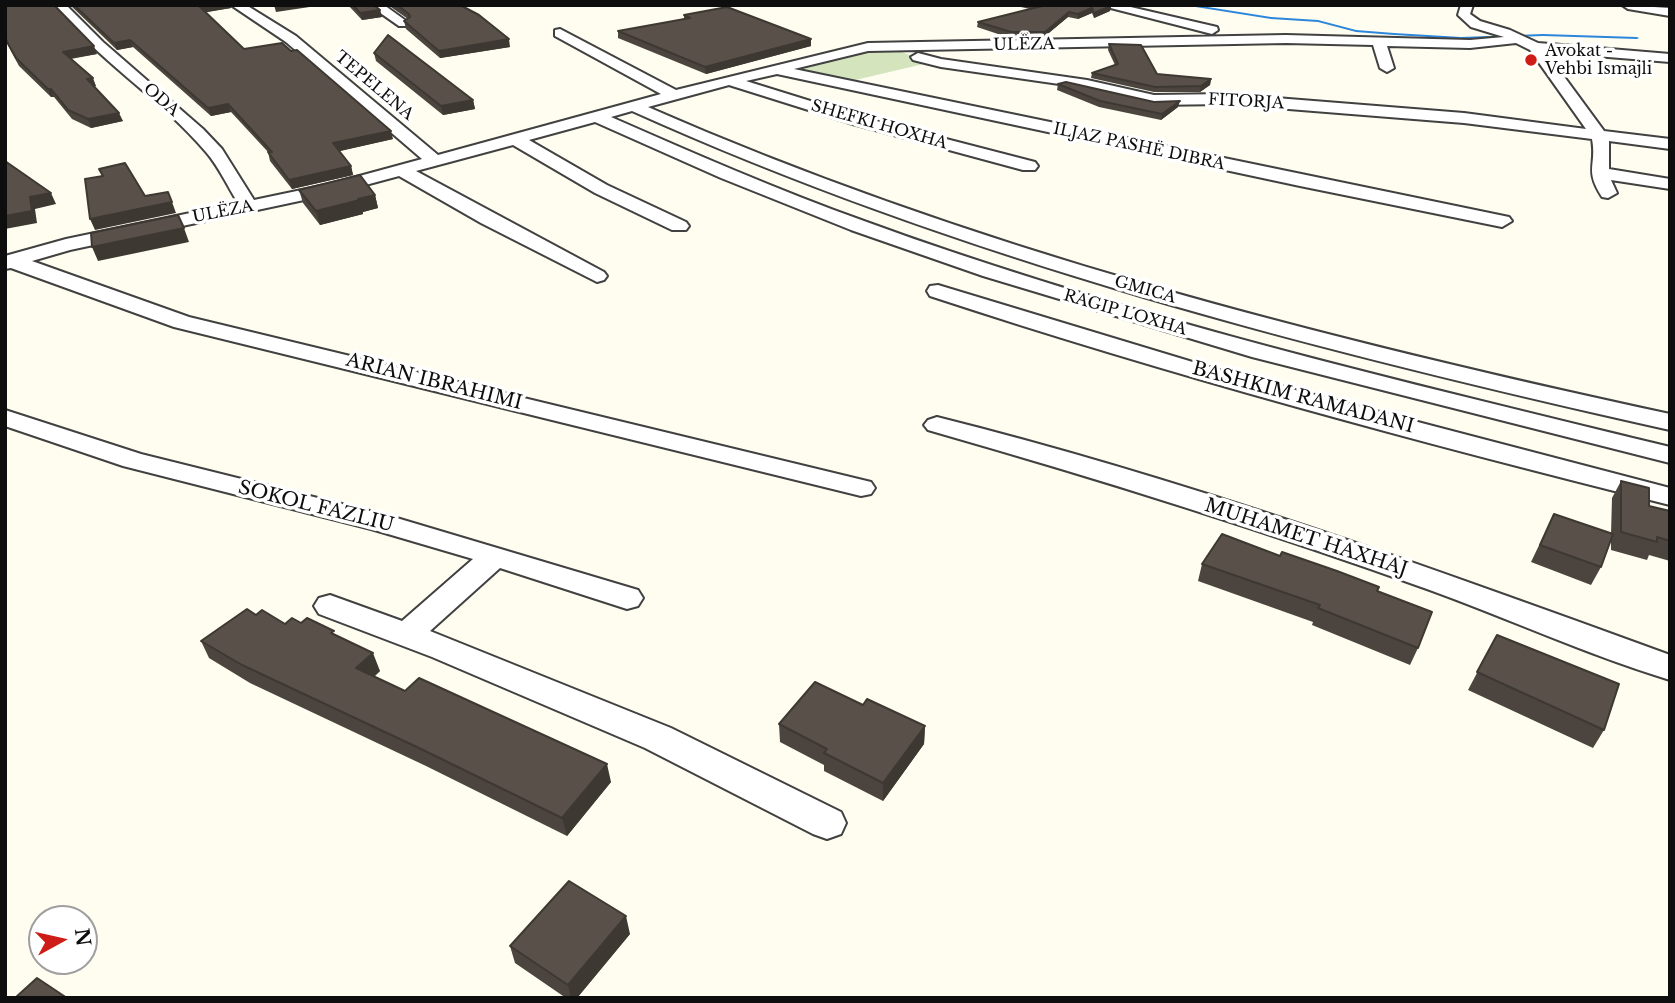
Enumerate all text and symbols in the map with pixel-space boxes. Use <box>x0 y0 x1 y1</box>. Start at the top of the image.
street label: ULËZA <box>993 35 1055 55</box>
place label: Avokat - Vehbi Ismajli <box>1545 41 1652 79</box>
street label: TEPELENA <box>331 47 417 125</box>
marker: Avokat - Vehbi Ismajli <box>1523 52 1539 68</box>
street label: ODA <box>139 79 183 121</box>
street label: FITORJA <box>1208 90 1284 114</box>
street label: SHEFKI HOXHA <box>809 96 949 154</box>
street label: ILJAZ PASHË DIBRA <box>1051 119 1227 175</box>
street label: ULËZA <box>191 197 255 227</box>
street label: GMICA <box>1112 272 1178 308</box>
street label: RAGIP LOXHA <box>1061 286 1189 340</box>
street label: ARIAN IBRAHIMI <box>344 349 524 415</box>
street label: BASHKIM RAMADANI <box>1190 357 1416 439</box>
street label: SOKOL FAZLIU <box>236 477 396 537</box>
street label: MUHAMET HAXHAJ <box>1202 494 1410 582</box>
north arrow <box>28 905 98 975</box>
text: N <box>70 927 95 948</box>

